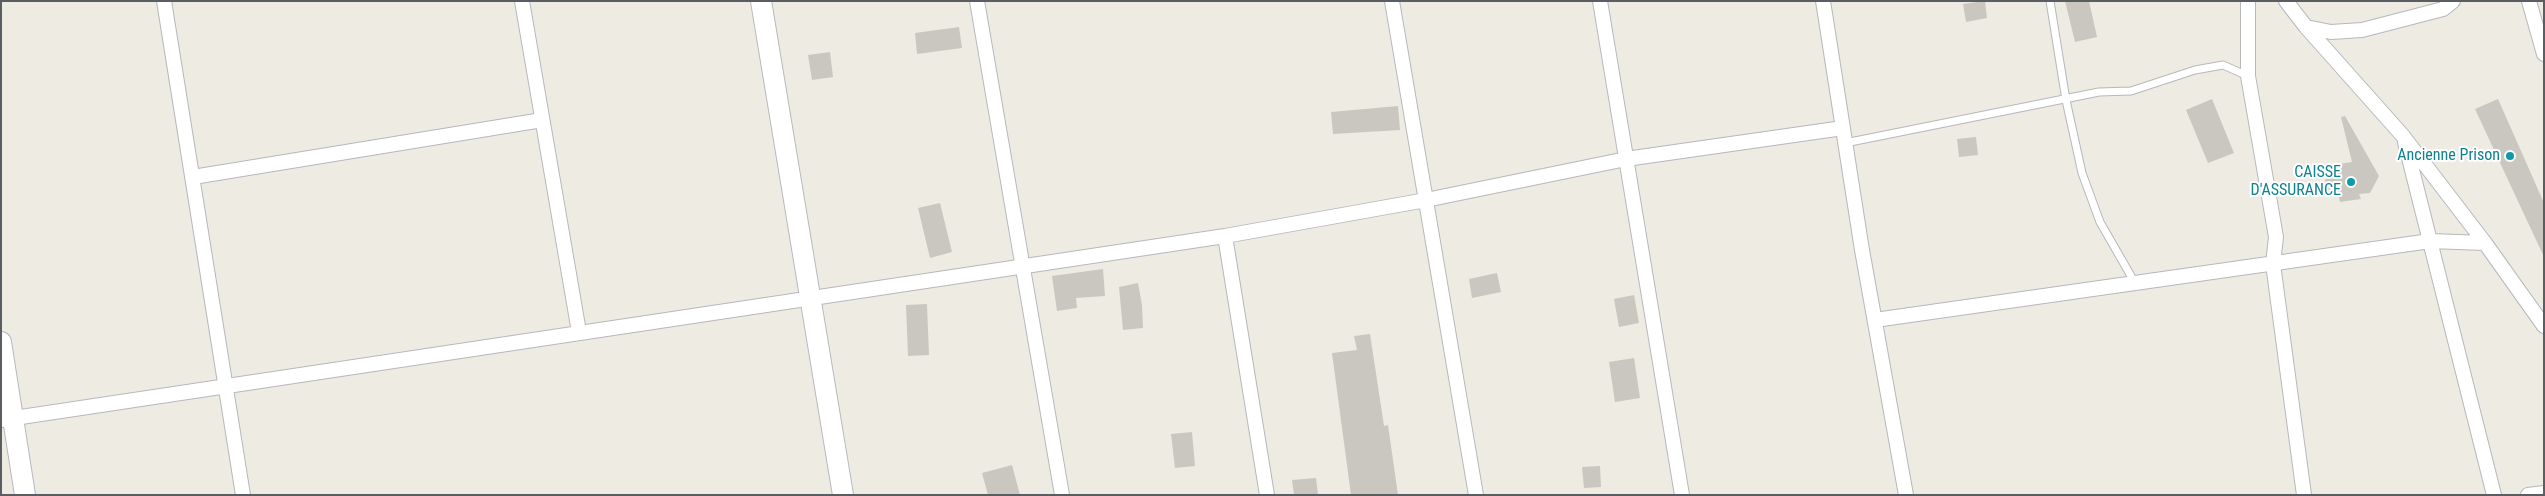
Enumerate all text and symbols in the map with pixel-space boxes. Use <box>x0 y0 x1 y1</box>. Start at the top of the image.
place label: Ancienne Prison <box>2397 146 2500 166</box>
marker: Ancienne Prison <box>2504 150 2516 162</box>
place label: CAISSE D'ASSURANCE <box>2251 163 2341 201</box>
marker: CAISSE D'ASSURANCE <box>2345 176 2357 188</box>

